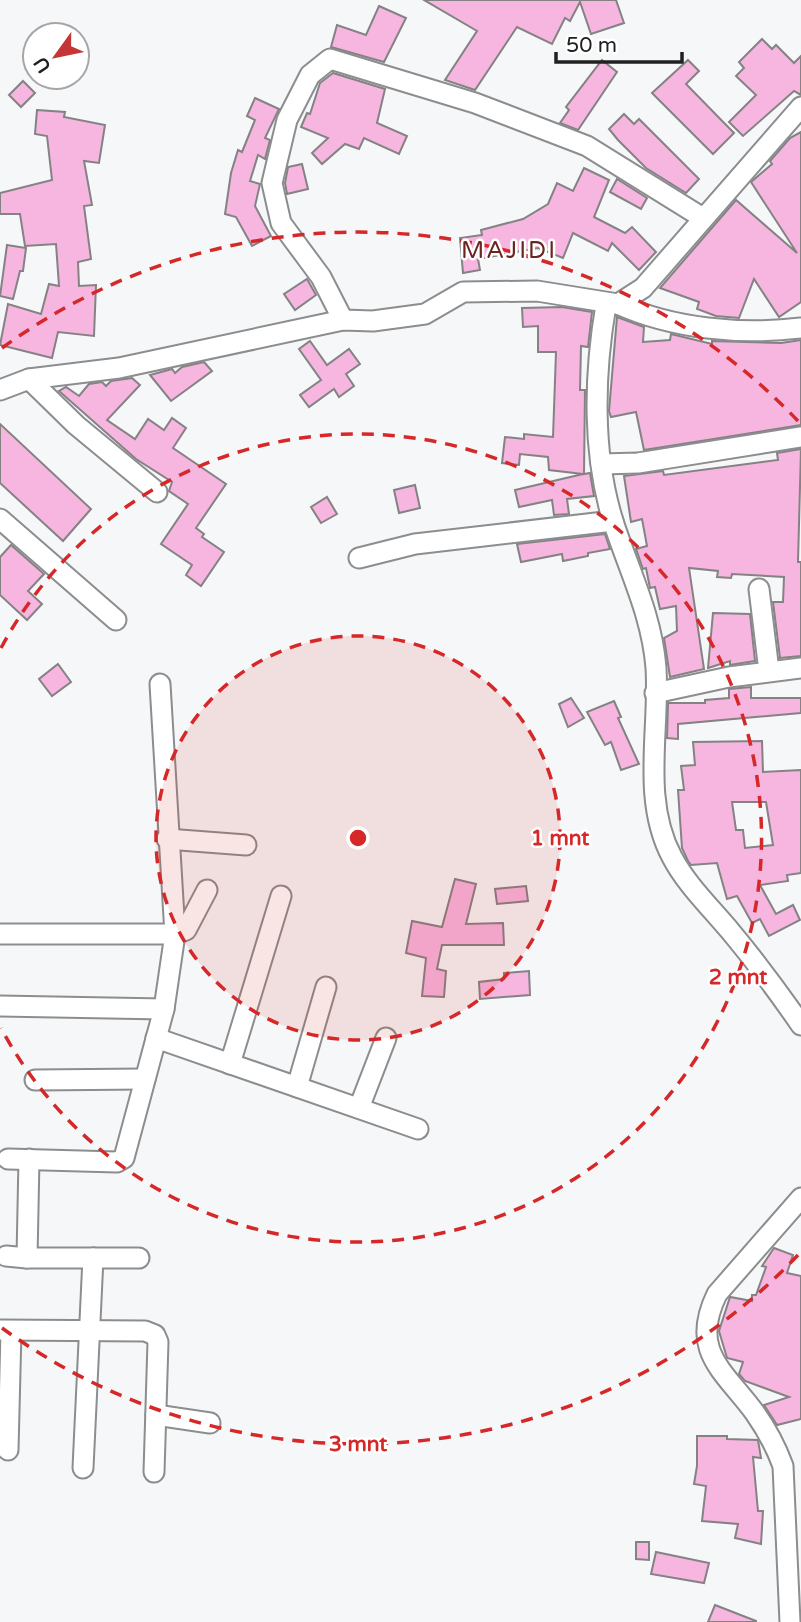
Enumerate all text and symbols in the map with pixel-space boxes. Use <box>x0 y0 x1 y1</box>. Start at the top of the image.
north arrow <box>21 21 91 91</box>
scale bar <box>556 21 682 65</box>
text: 50 m <box>566 33 617 58</box>
text: U <box>29 53 56 77</box>
district label: MAJIDI <box>461 236 557 265</box>
centre of rings <box>346 826 370 850</box>
text: 1 mnt <box>531 826 589 851</box>
text: 2 mnt <box>709 965 767 990</box>
text: 3 mnt <box>329 1432 387 1457</box>

